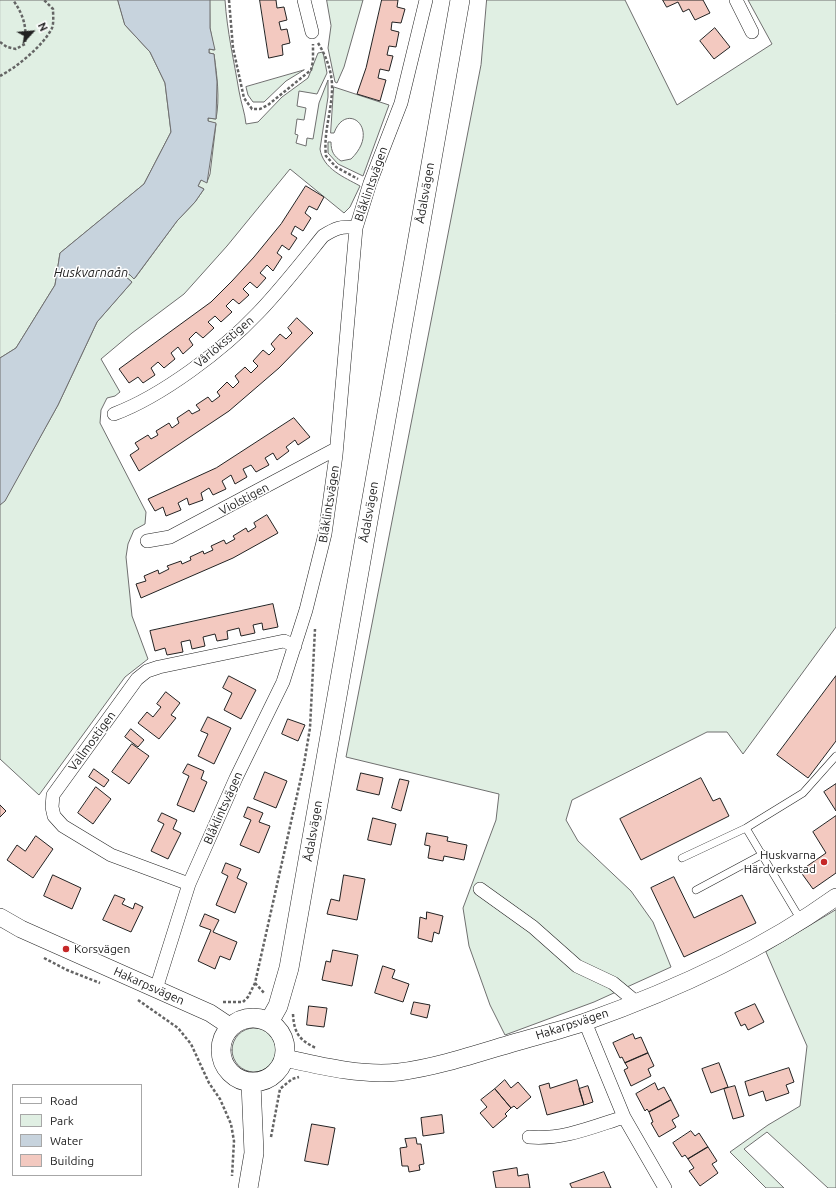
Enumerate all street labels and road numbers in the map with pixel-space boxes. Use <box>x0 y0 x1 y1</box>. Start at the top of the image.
street label: Blåklintsvägen <box>351 145 391 223</box>
street label: Ådalsvägen <box>413 161 437 225</box>
street label: Vårlöksstigen <box>191 313 257 371</box>
street label: Blåklintsvägen <box>316 464 342 544</box>
street label: Violstigen <box>217 480 271 518</box>
street label: Ådalsvägen <box>357 480 381 544</box>
street label: Vallmostigen <box>65 708 119 774</box>
street label: Blåklintsvägen <box>201 769 245 847</box>
street label: Ådalsvägen <box>301 799 325 863</box>
street label: Hakarpsvägen <box>111 964 187 1008</box>
street label: Hakarpsvägen <box>534 1005 610 1043</box>

